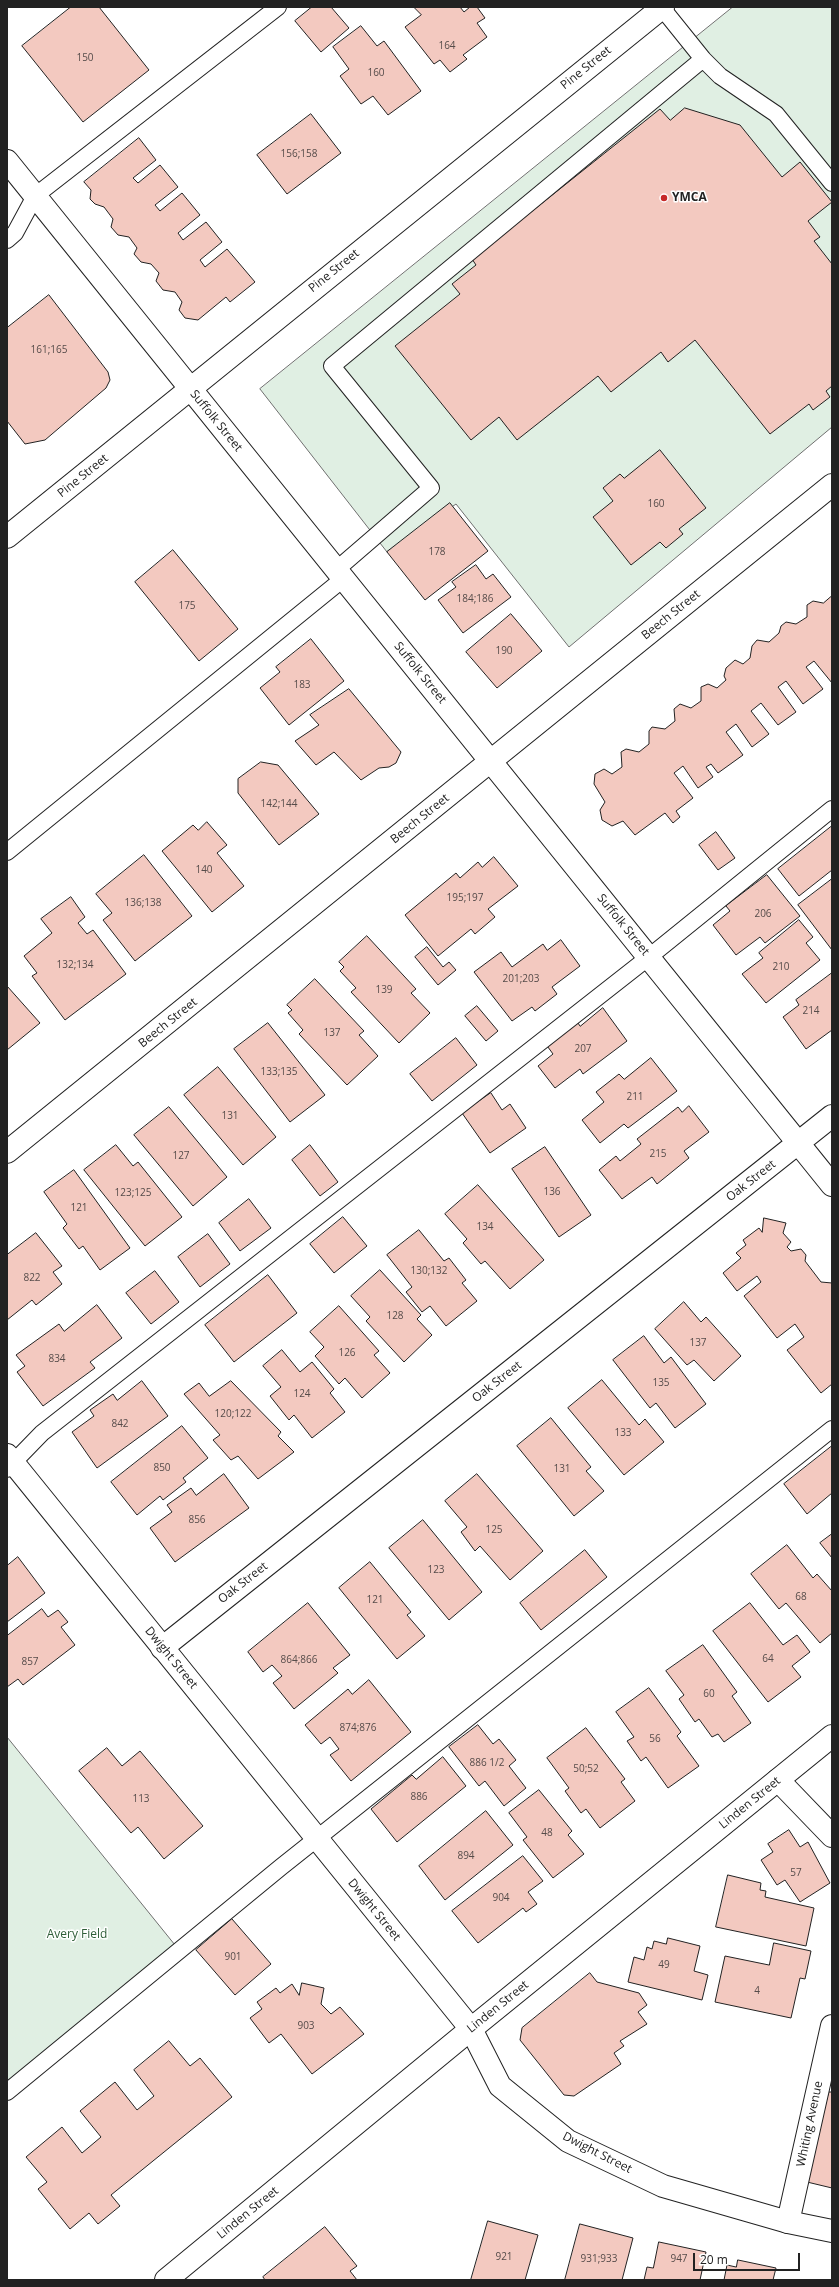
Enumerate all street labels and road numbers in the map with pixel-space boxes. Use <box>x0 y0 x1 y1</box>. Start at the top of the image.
street label: Pine Street <box>558 43 614 93</box>
street label: Pine Street <box>306 246 362 296</box>
street label: Suffolk Street <box>187 387 245 455</box>
street label: Pine Street <box>55 451 111 501</box>
street label: Beech Street <box>639 587 703 643</box>
street label: Suffolk Street <box>391 639 449 707</box>
street label: Beech Street <box>388 791 452 847</box>
street label: Suffolk Street <box>594 891 652 959</box>
street label: Beech Street <box>136 995 200 1051</box>
street label: Oak Street <box>723 1157 779 1205</box>
street label: Oak Street <box>469 1358 525 1406</box>
street label: Oak Street <box>215 1559 271 1607</box>
street label: Dwight Street <box>142 1624 200 1692</box>
street label: Linden Street <box>716 1774 784 1832</box>
street label: Dwight Street <box>345 1876 403 1944</box>
street label: Linden Street <box>464 1978 532 2036</box>
street label: Whiting Avenue <box>794 2080 826 2168</box>
street label: Dwight Street <box>560 2129 634 2177</box>
street label: Linden Street <box>214 2184 282 2242</box>

